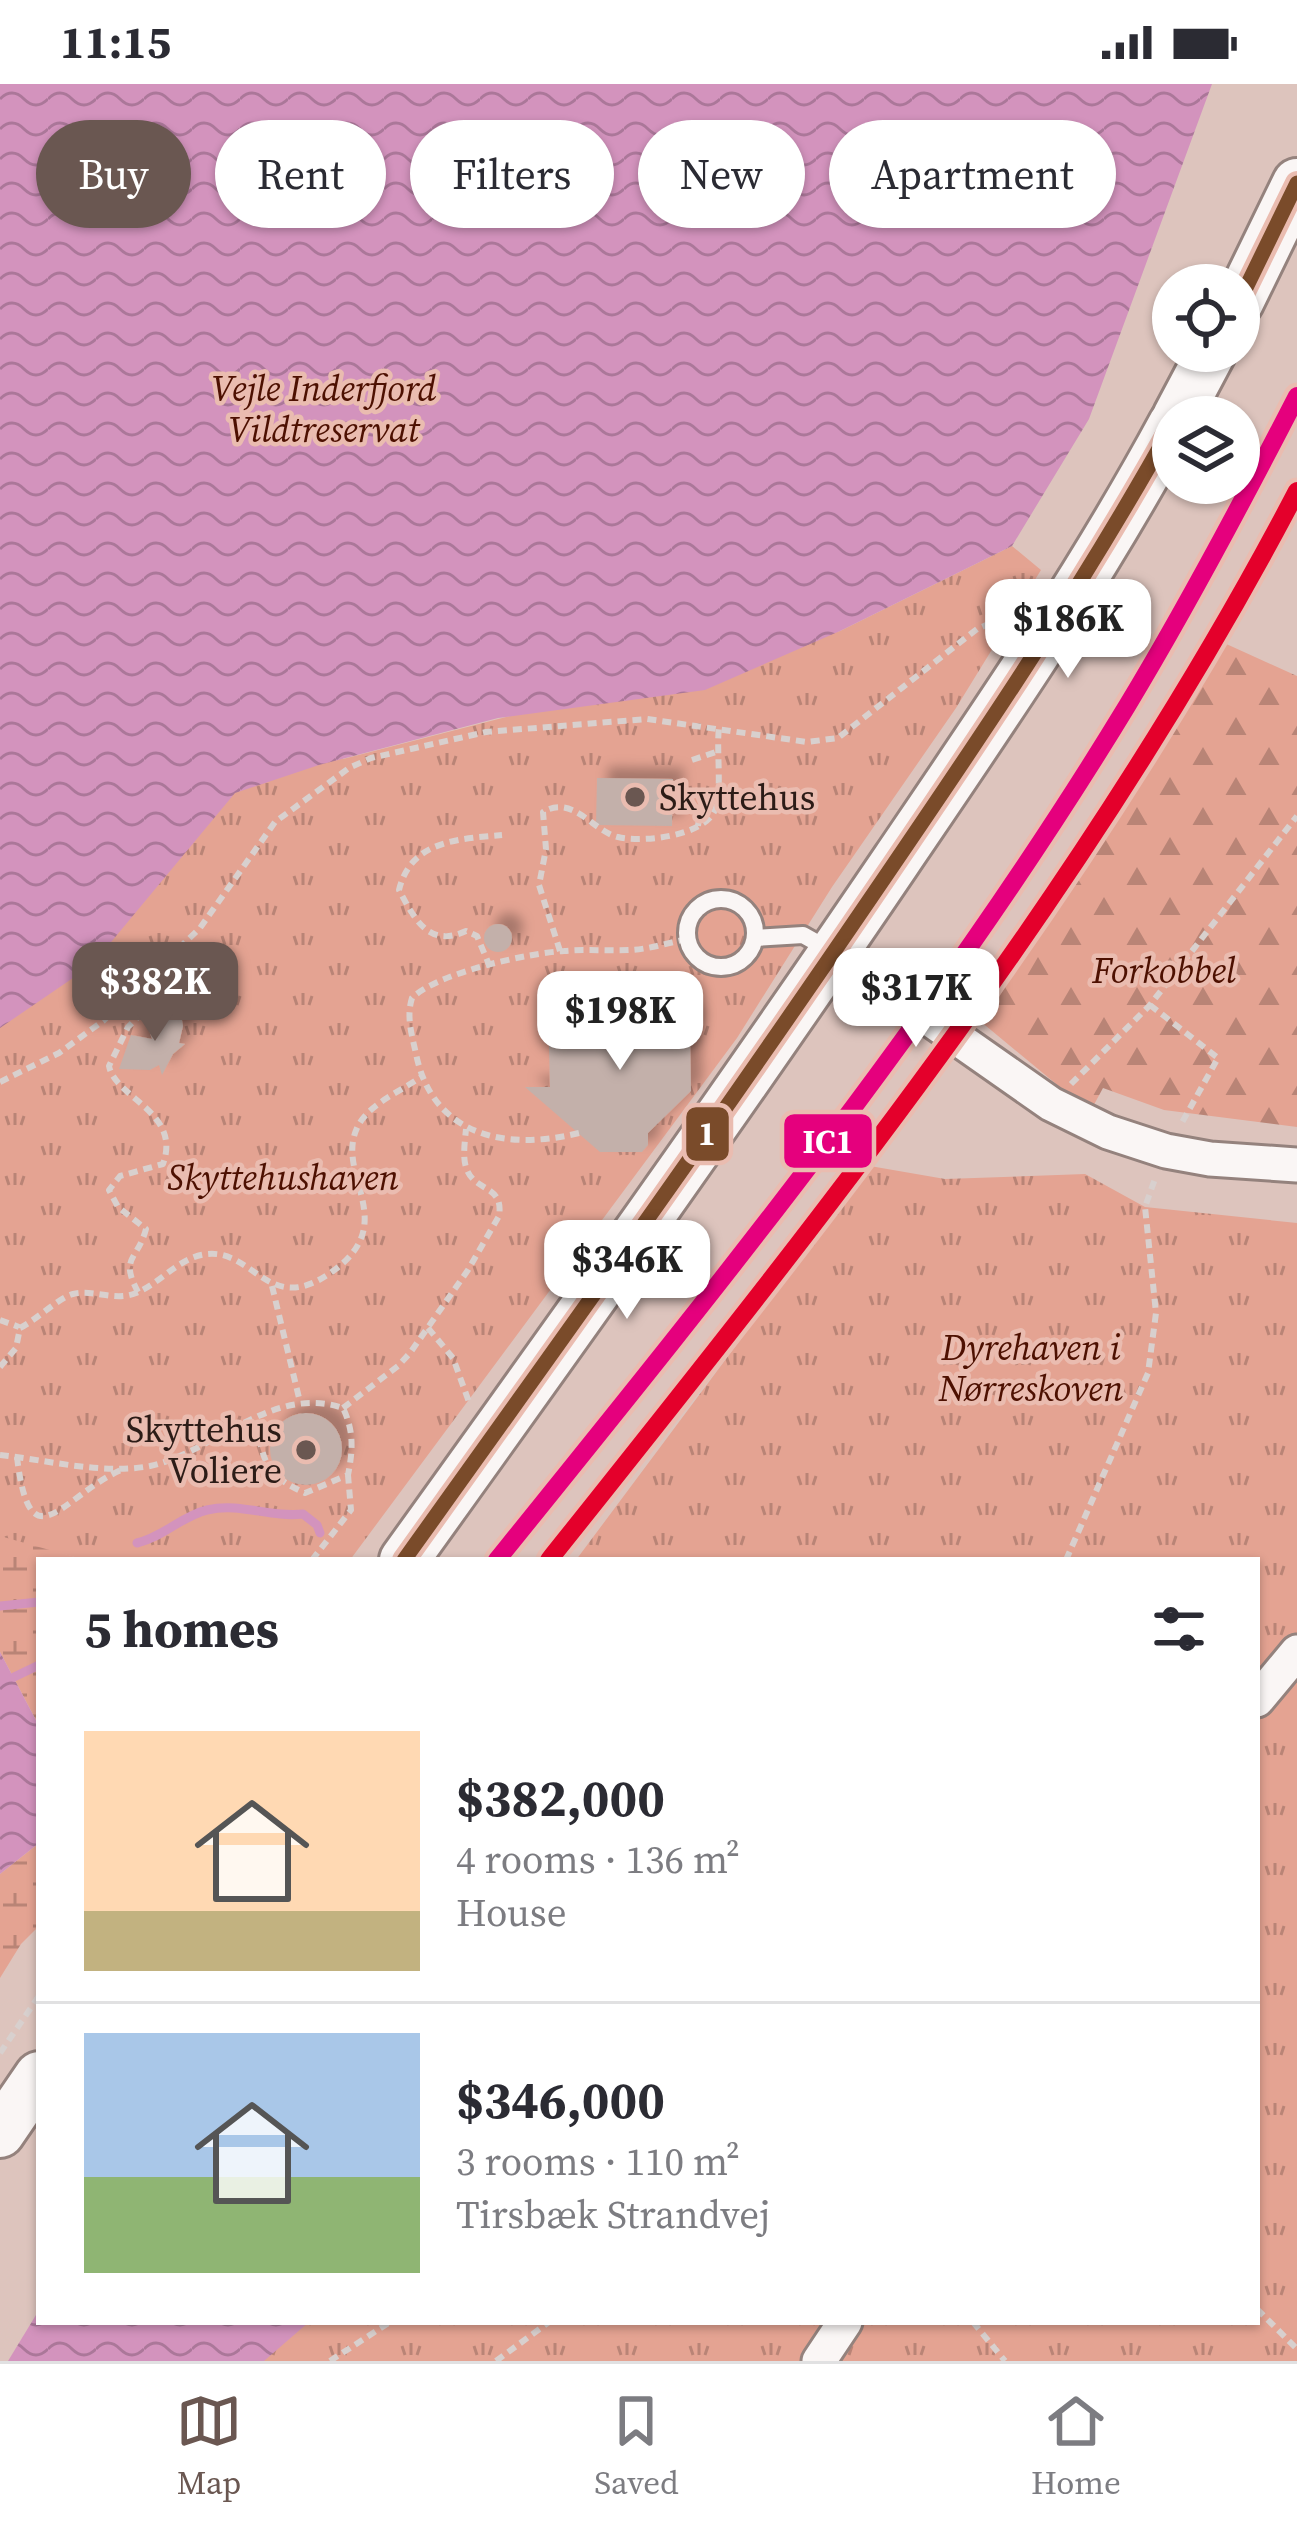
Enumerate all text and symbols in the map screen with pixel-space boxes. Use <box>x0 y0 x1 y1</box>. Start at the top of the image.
text: 11:15 <box>60 11 171 73</box>
chip: Buy <box>36 120 191 228</box>
chip: Rent <box>215 120 386 228</box>
chip: Filters <box>410 120 614 228</box>
chip: New <box>638 120 805 228</box>
chip: Apartment <box>829 120 1116 228</box>
map controls <box>1152 264 1260 504</box>
button: locate <box>1152 264 1260 372</box>
park label: Vejle Inderfjord Vildtreservat <box>212 364 437 454</box>
button: layers <box>1152 396 1260 504</box>
pin: $186K <box>984 579 1152 681</box>
text: $186K <box>1012 591 1124 644</box>
place label: Skyttehus <box>659 773 815 822</box>
marker: Skyttehus <box>622 784 648 810</box>
pin: $382K <box>71 942 239 1044</box>
park label: Forkobbel <box>1091 946 1236 995</box>
pin: $317K <box>832 948 1000 1050</box>
text: $382K <box>99 954 211 1007</box>
text: $317K <box>860 960 972 1013</box>
pin: $198K <box>536 971 704 1073</box>
text: $198K <box>564 983 676 1036</box>
line badge: 1 <box>684 1105 731 1163</box>
text: 1 <box>698 1111 716 1156</box>
line badge: IC1 <box>782 1112 874 1170</box>
text: IC1 <box>803 1119 853 1164</box>
park label: Skyttehushaven <box>167 1153 399 1202</box>
pin: $346K <box>543 1220 711 1322</box>
text: $346K <box>571 1232 683 1285</box>
park label: Dyrehaven i Nørreskoven <box>938 1323 1123 1413</box>
place label: Skyttehus Voliere <box>126 1405 282 1495</box>
marker: Skyttehus Voliere <box>293 1437 319 1463</box>
text: 5 homes <box>84 1594 279 1664</box>
icon: filters <box>1146 1596 1212 1662</box>
text: $382,000 <box>456 1763 665 1833</box>
icon: home <box>180 1779 324 1923</box>
text: 4 rooms · 136 m² <box>456 1833 740 1886</box>
text: House <box>456 1886 567 1939</box>
text: $346,000 <box>456 2065 665 2135</box>
icon: home <box>180 2081 324 2225</box>
text: 3 rooms · 110 m² <box>456 2135 740 2188</box>
text: Tirsbæk Strandvej <box>456 2188 770 2241</box>
tab: Map <box>176 2388 242 2505</box>
tab: Saved <box>594 2388 679 2505</box>
tab: Home <box>1031 2388 1121 2505</box>

